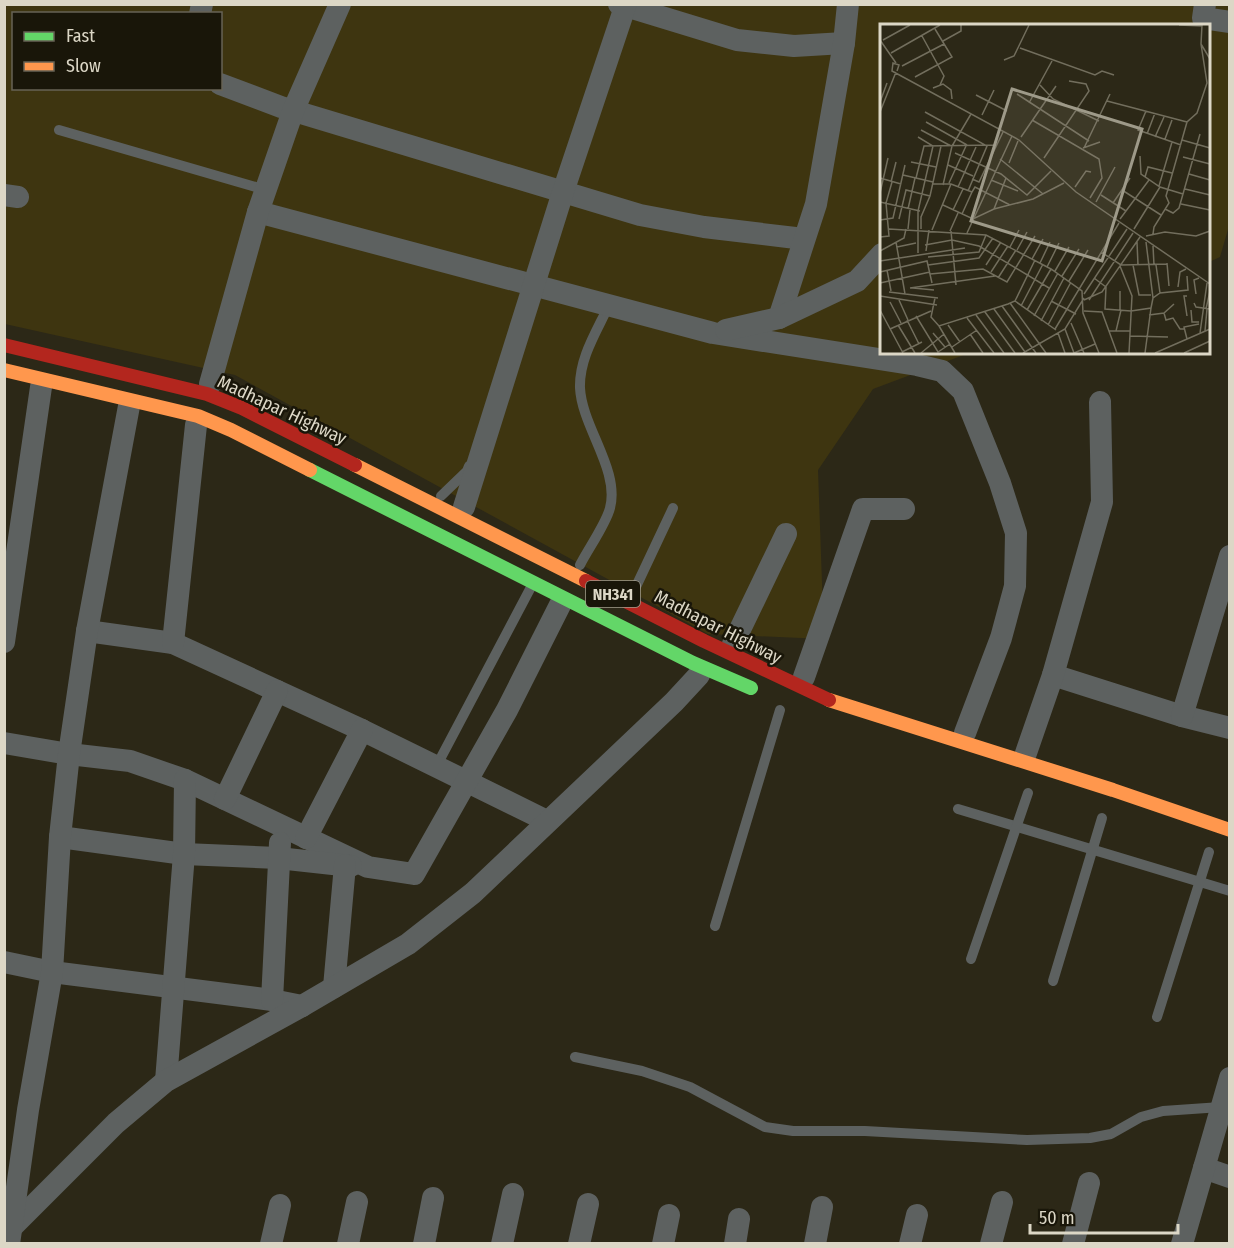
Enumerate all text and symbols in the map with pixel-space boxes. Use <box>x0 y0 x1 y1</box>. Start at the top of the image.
legend <box>12 12 222 90</box>
inset map <box>880 24 1210 354</box>
text: Fast <box>66 25 95 47</box>
text: Slow <box>66 55 101 77</box>
street label: Madhapar Highway <box>214 370 350 450</box>
road number: NH341 <box>586 581 640 607</box>
street label: Madhapar Highway <box>651 585 785 669</box>
scale bar <box>1030 1197 1178 1235</box>
text: 50 m <box>1039 1207 1075 1229</box>

